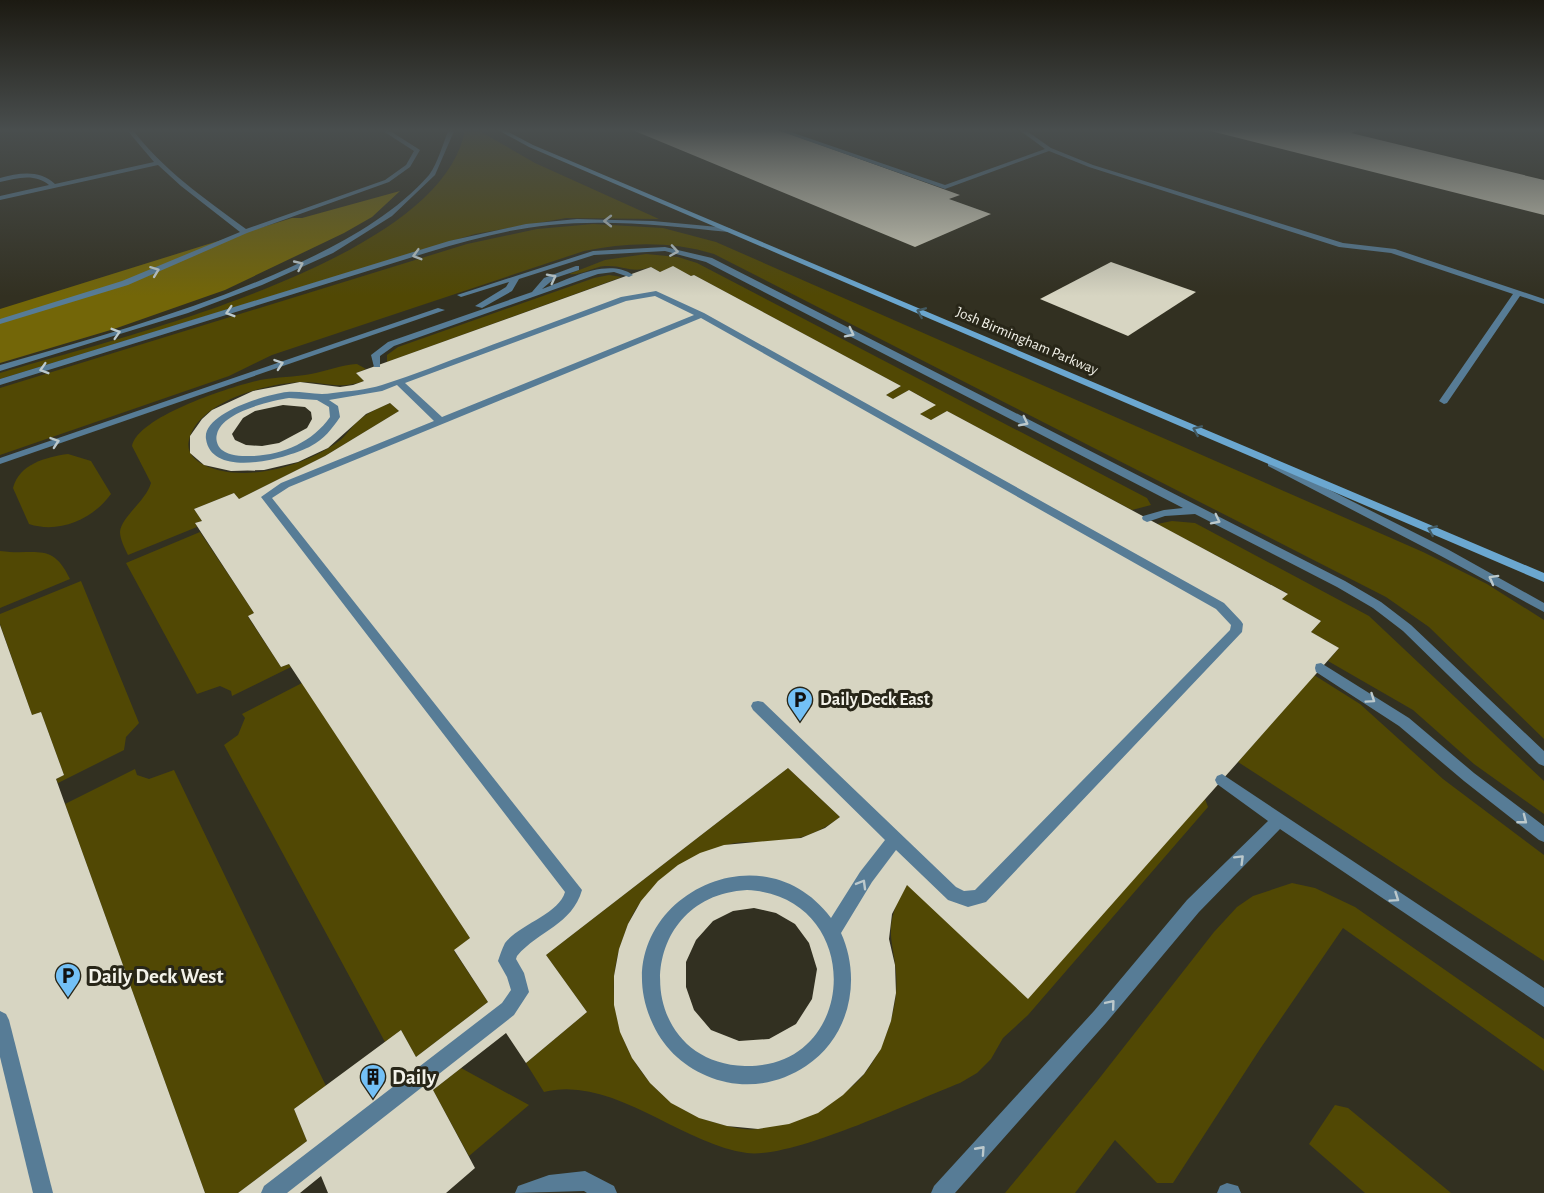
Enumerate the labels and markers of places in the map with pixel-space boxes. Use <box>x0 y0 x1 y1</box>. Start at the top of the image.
parking icon: Daily Deck East <box>785 685 815 723</box>
place label: Daily Deck East <box>820 691 930 709</box>
parking icon: Daily Deck West <box>53 961 83 999</box>
place label: Daily Deck West <box>88 966 224 987</box>
building icon: Daily <box>358 1062 388 1100</box>
place label: Daily <box>392 1067 437 1088</box>

